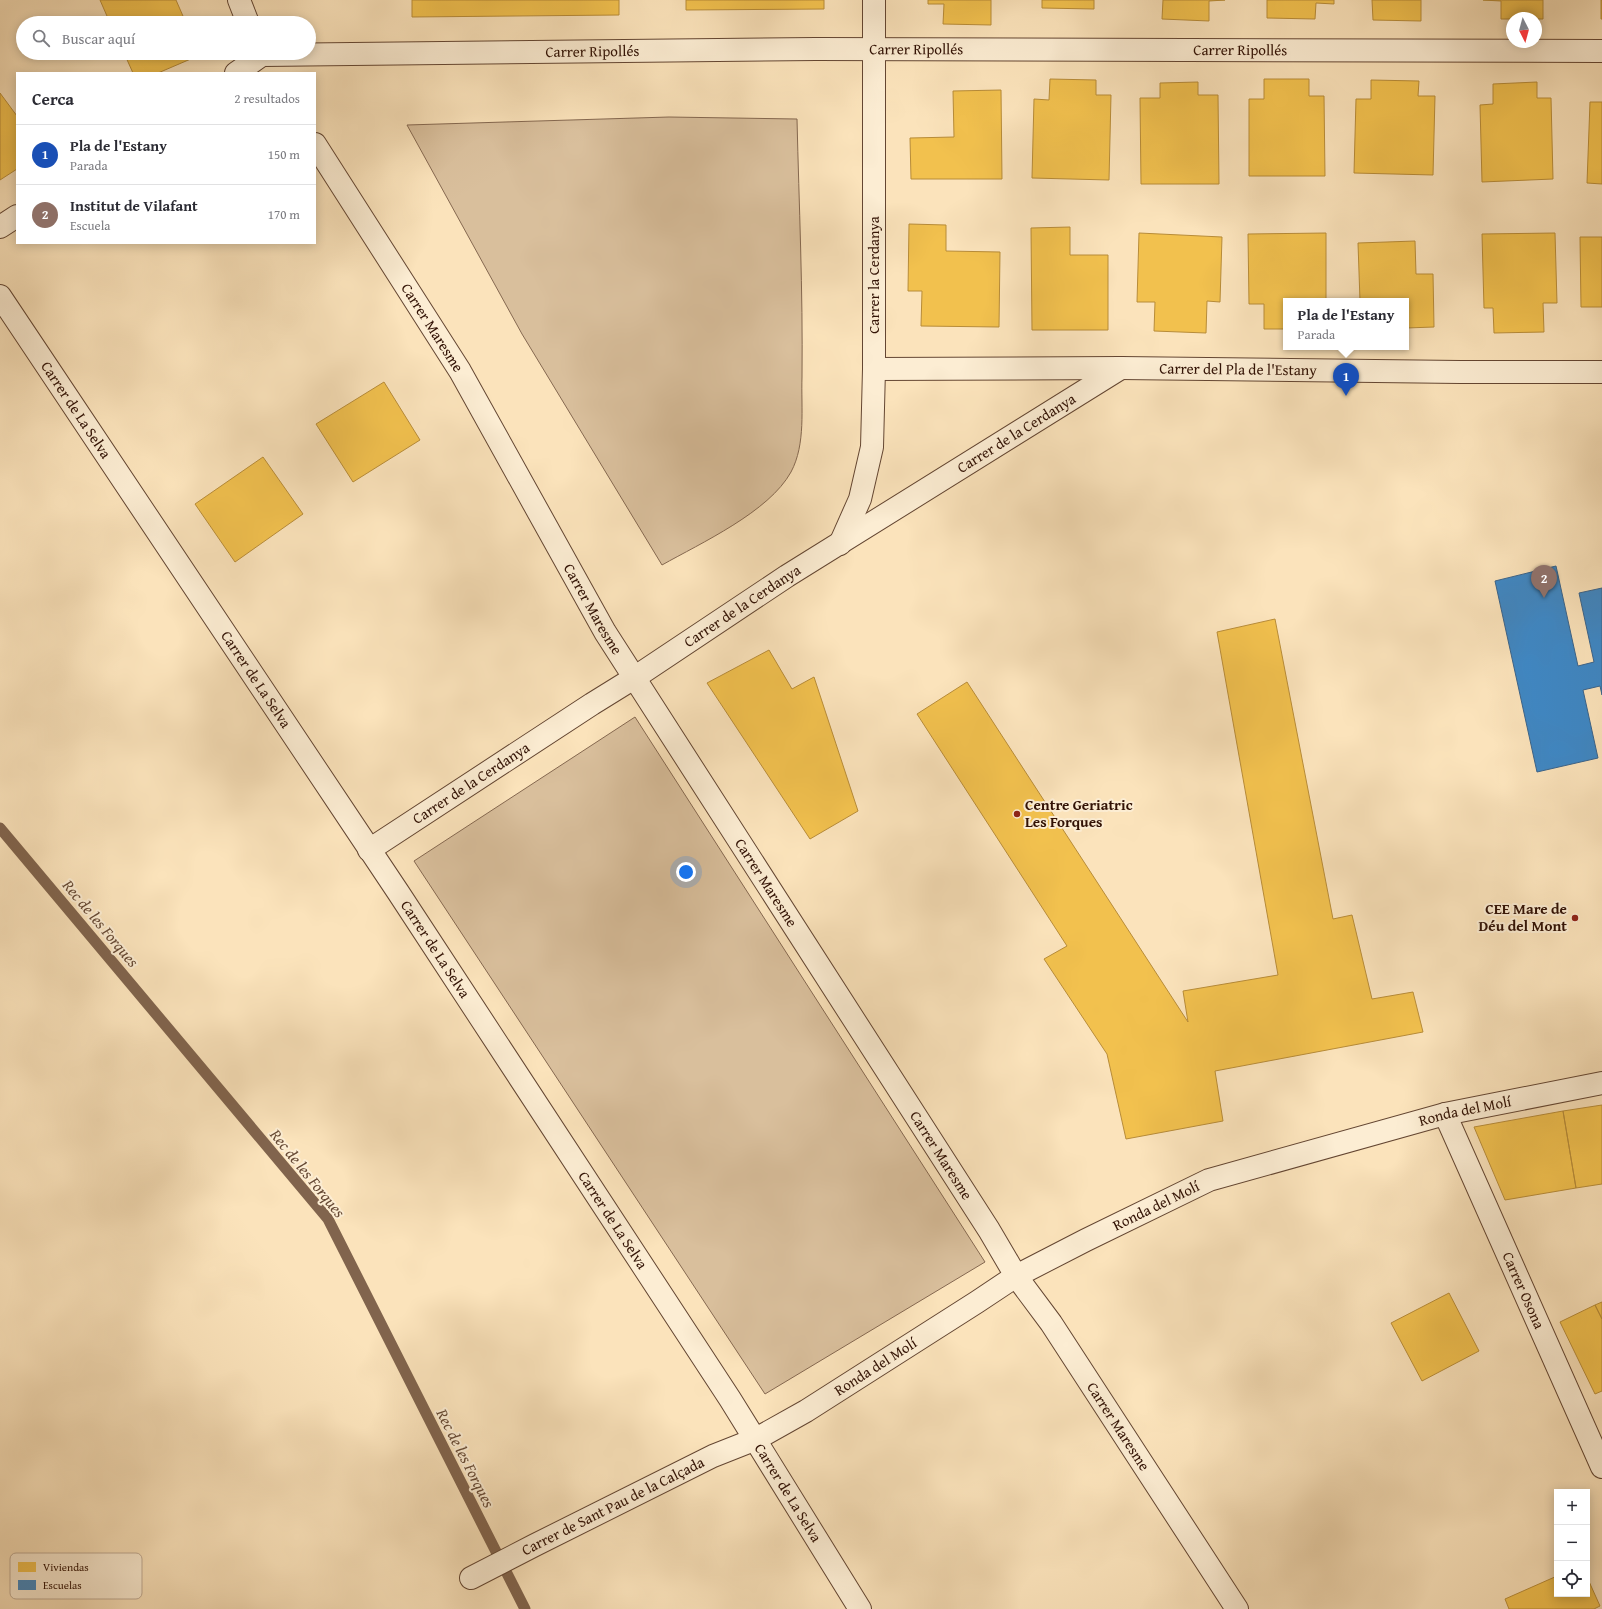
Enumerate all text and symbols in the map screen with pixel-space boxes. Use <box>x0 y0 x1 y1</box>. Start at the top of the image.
north arrow <box>1506 12 1542 48</box>
search box <box>16 16 316 60</box>
icon: search <box>30 27 52 49</box>
text: Buscar aquí <box>62 28 135 49</box>
street label: Carrer Ripollés <box>869 38 963 59</box>
street label: Carrer Ripollés <box>1193 39 1287 60</box>
street label: Carrer Ripollés <box>545 40 640 62</box>
text: Cerca <box>32 86 74 111</box>
text: 2 resultados <box>234 89 300 108</box>
text: Pla de l'Estany <box>70 135 167 156</box>
text: 1 <box>42 145 48 164</box>
text: 150 m <box>268 145 300 164</box>
text: Parada <box>70 156 108 175</box>
text: Institut de Vilafant <box>70 195 198 216</box>
text: 2 <box>42 205 48 224</box>
text: 170 m <box>268 205 300 224</box>
text: Escuela <box>70 216 110 235</box>
street label: Carrer la Cerdanya <box>863 216 884 334</box>
street label: Carrer Maresme <box>397 279 469 376</box>
popup <box>1283 298 1409 350</box>
text: Pla de l'Estany <box>1298 304 1394 325</box>
text: Parada <box>1298 325 1335 344</box>
street label: Carrer de La Selva <box>36 357 117 462</box>
street label: Carrer del Pla de l'Estany <box>1159 357 1317 380</box>
pin: 1 <box>1333 363 1359 396</box>
street label: Carrer de la Cerdanya <box>953 388 1079 478</box>
street label: Carrer de la Cerdanya <box>679 559 804 652</box>
street label: Carrer Maresme <box>559 560 628 658</box>
pin: 2 <box>1531 565 1557 598</box>
street label: Carrer de La Selva <box>216 626 297 732</box>
street label: Carrer de la Cerdanya <box>408 737 533 829</box>
place label: Centre Geriatric Les Forques <box>1025 794 1133 832</box>
marker: Centre Geriatric Les Forques <box>1012 809 1022 819</box>
street label: Carrer Maresme <box>730 834 803 931</box>
your location <box>676 862 696 882</box>
water label: Rec de les Forques <box>56 873 145 972</box>
street label: Carrer de La Selva <box>396 896 476 1002</box>
place label: CEE Mare de Déu del Mont <box>1479 898 1567 936</box>
marker: CEE Mare de Déu del Mont <box>1570 913 1580 923</box>
street label: Ronda del Molí <box>1416 1090 1514 1131</box>
street label: Carrer Maresme <box>905 1107 978 1204</box>
water label: Rec de les Forques <box>264 1123 351 1223</box>
street label: Carrer de La Selva <box>574 1167 653 1273</box>
street label: Ronda del Molí <box>1109 1175 1204 1235</box>
street label: Carrer Osona <box>1498 1248 1550 1332</box>
street label: Ronda del Molí <box>830 1332 921 1400</box>
street label: Carrer Maresme <box>1082 1378 1155 1475</box>
water label: Rec de les Forques <box>430 1404 501 1512</box>
street label: Carrer de La Selva <box>750 1439 827 1546</box>
street label: Carrer de Sant Pau de la Calçada <box>518 1451 707 1560</box>
map controls <box>1554 1489 1590 1597</box>
button: + <box>1554 1489 1590 1525</box>
button: − <box>1554 1525 1590 1561</box>
legend <box>10 1553 142 1599</box>
text: Viviendas <box>43 1559 89 1575</box>
button: locate <box>1554 1561 1590 1597</box>
text: Escuelas <box>43 1577 82 1593</box>

